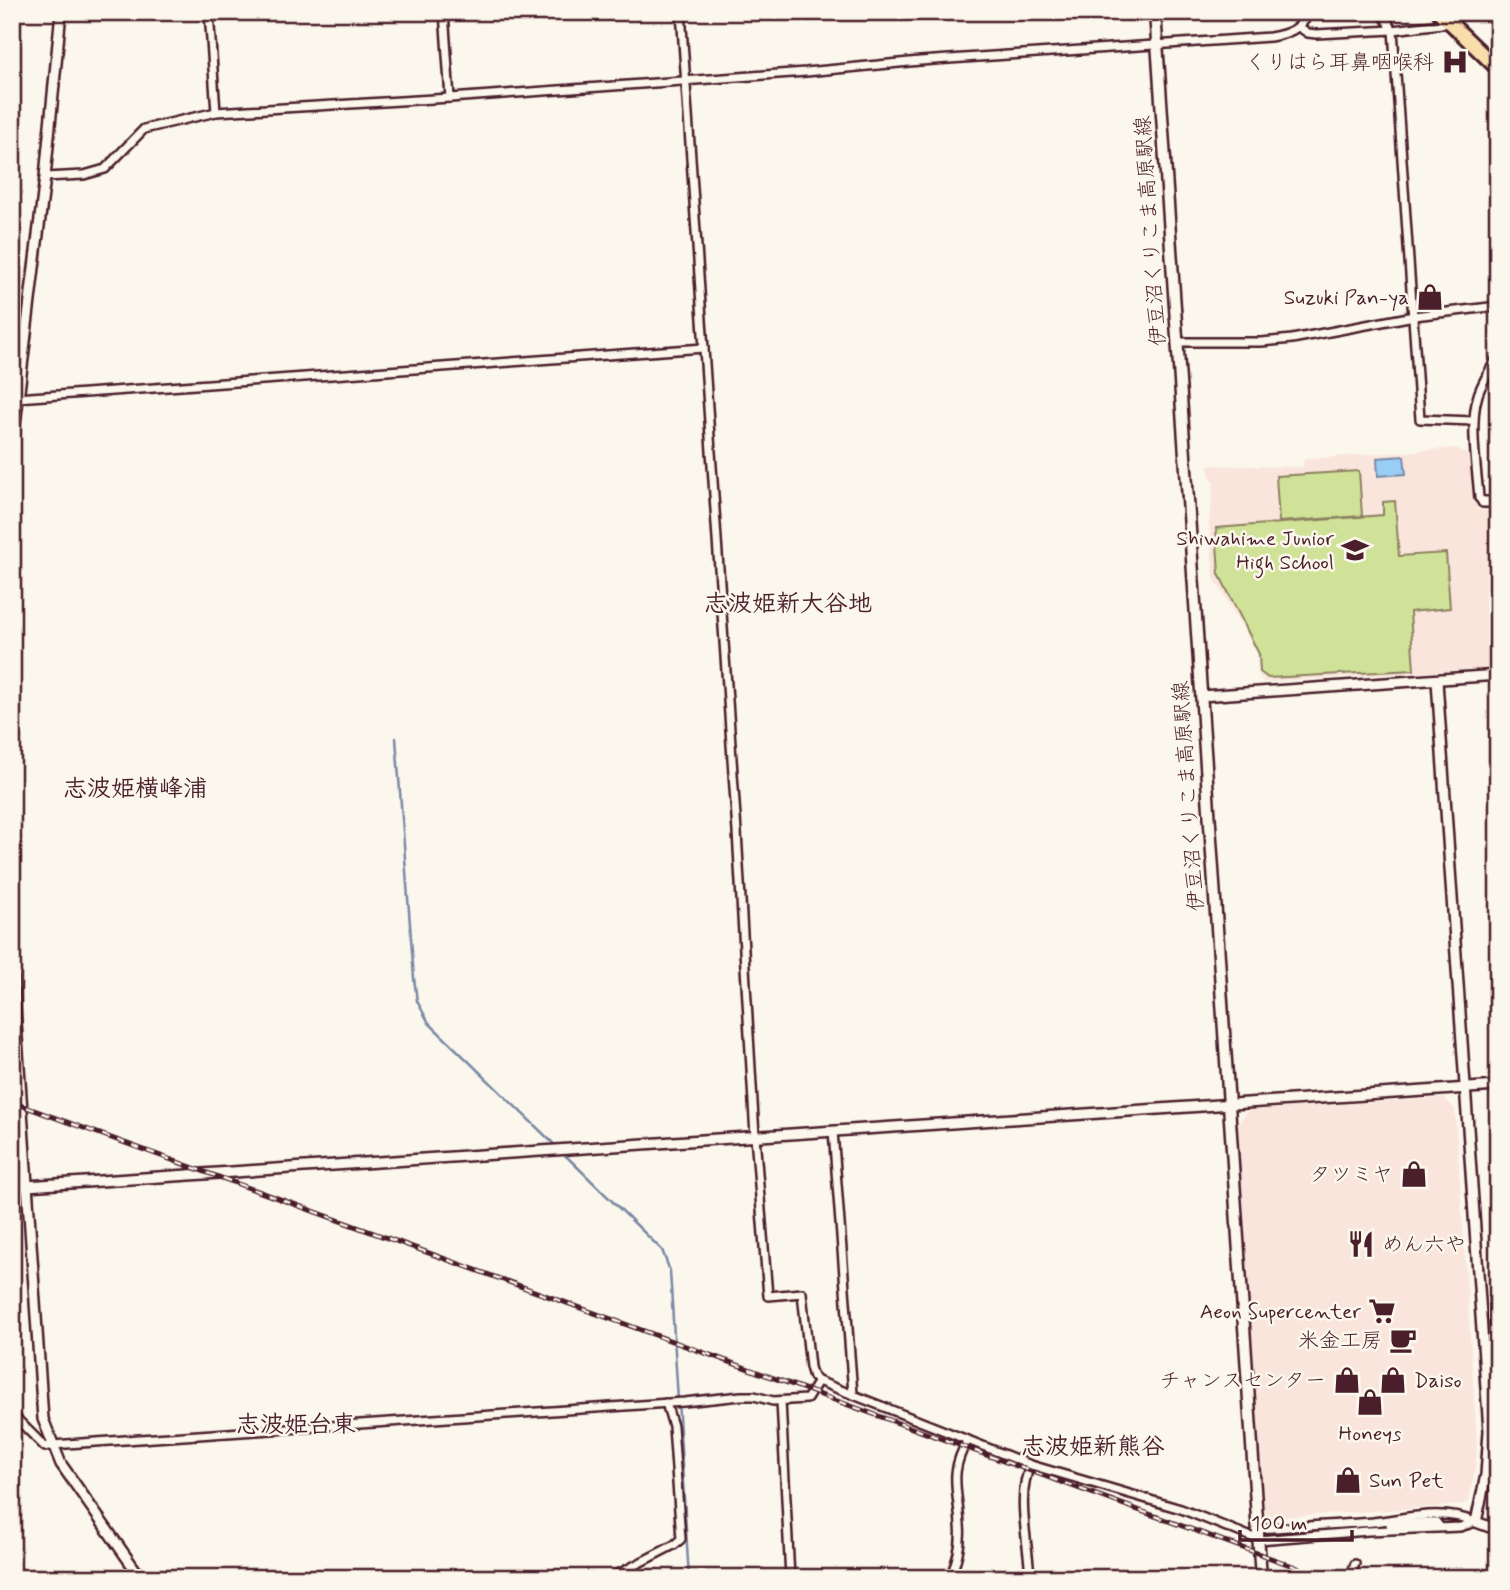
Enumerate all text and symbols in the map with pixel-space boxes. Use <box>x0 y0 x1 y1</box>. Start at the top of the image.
hospital icon: くりはら耳鼻咽喉科 <box>1440 47 1470 77</box>
place label: くりはら耳鼻咽喉科 <box>1245 49 1434 77</box>
street label: 伊豆沼くりこま高原駅線 <box>1129 115 1173 347</box>
shop icon: Suzuki Pan-ya <box>1415 282 1445 312</box>
place label: Suzuki Pan-ya <box>1284 284 1409 312</box>
place label: Shiwahime Junior High School <box>1176 525 1334 579</box>
school or university icon: Shiwahime Junior High School <box>1340 535 1370 565</box>
district label: 志波姫新大谷地 <box>704 589 872 620</box>
street label: 伊豆沼くりこま高原駅線 <box>1167 680 1211 912</box>
district label: 志波姫横峰浦 <box>63 774 207 805</box>
shop icon: タツミヤ <box>1399 1159 1429 1189</box>
place label: タツミヤ <box>1309 1161 1393 1189</box>
restaurant icon: めん六や <box>1346 1229 1376 1259</box>
place label: めん六や <box>1382 1231 1466 1259</box>
supermarket icon: Aeon Supercenter <box>1367 1296 1397 1326</box>
place label: Aeon Supercenter <box>1200 1298 1361 1326</box>
cafe icon: 米金工房 <box>1388 1325 1418 1355</box>
place label: 米金工房 <box>1298 1327 1382 1355</box>
shop icon: チャンスセンター <box>1332 1365 1362 1395</box>
shop icon: Daiso <box>1378 1365 1408 1395</box>
place label: チャンスセンター <box>1159 1367 1326 1395</box>
place label: Daiso <box>1414 1367 1462 1395</box>
shop icon: Honeys <box>1355 1387 1385 1417</box>
district label: 志波姫台東 <box>236 1410 356 1441</box>
place label: Honeys <box>1339 1420 1401 1448</box>
district label: 志波姫新熊谷 <box>1021 1432 1165 1463</box>
shop icon: Sun Pet <box>1333 1465 1363 1495</box>
place label: Sun Pet <box>1369 1467 1444 1495</box>
scale bar <box>1240 1499 1352 1543</box>
text: 100 m <box>1251 1510 1307 1538</box>

